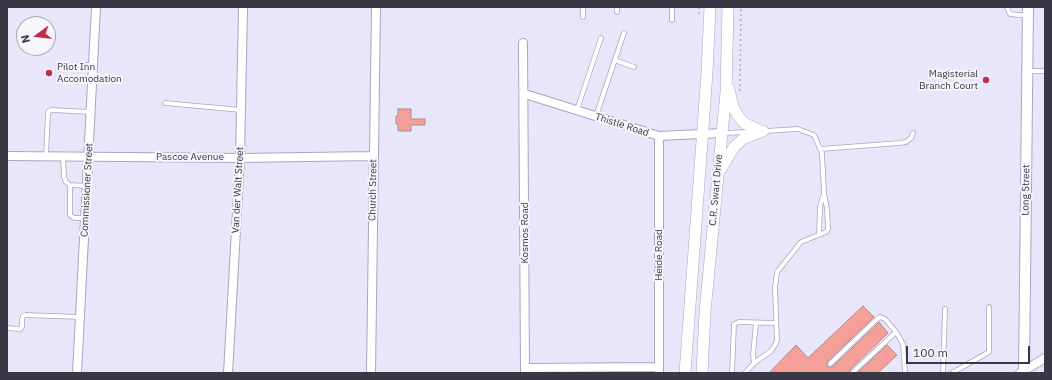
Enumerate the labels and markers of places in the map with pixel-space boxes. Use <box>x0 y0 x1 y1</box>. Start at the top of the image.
place label: Pilot Inn Accomodation <box>57 61 122 84</box>
marker: Pilot Inn Accomodation <box>44 68 54 78</box>
place label: Magisterial Branch Court <box>919 68 978 92</box>
marker: Magisterial Branch Court <box>981 75 991 85</box>

